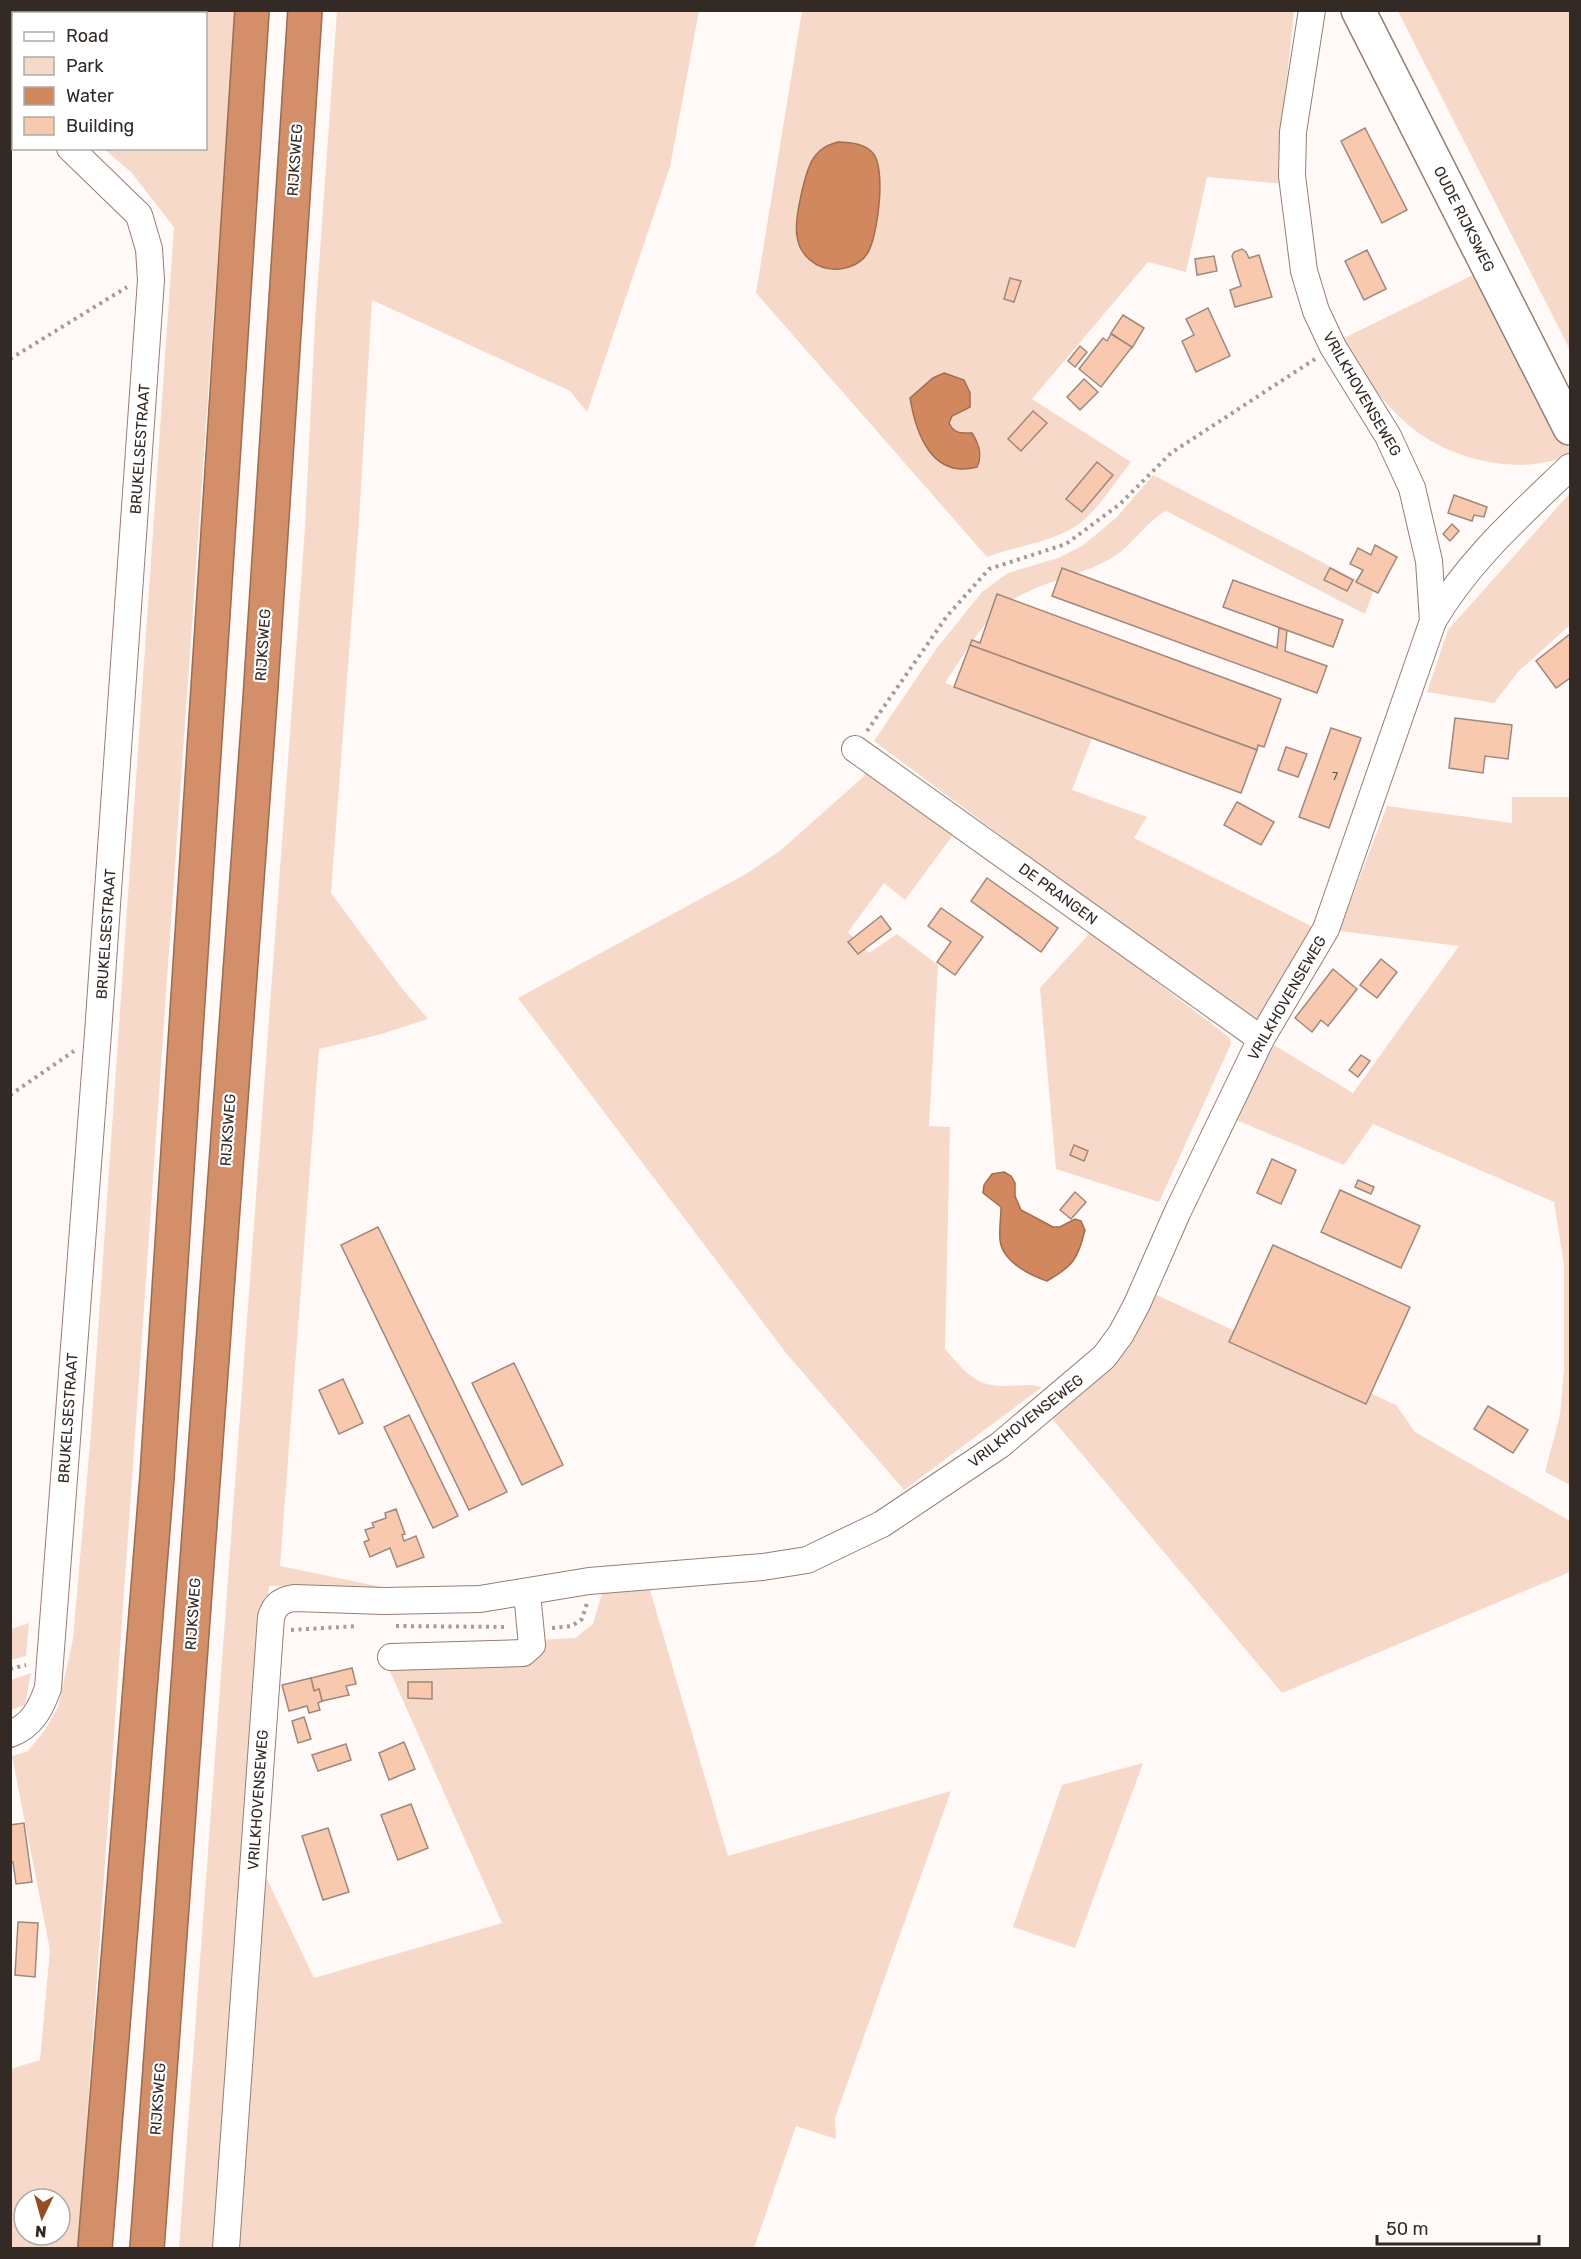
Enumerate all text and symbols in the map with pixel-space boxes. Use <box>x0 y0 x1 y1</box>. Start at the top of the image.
legend <box>12 12 207 150</box>
text: Road <box>66 25 109 47</box>
text: Park <box>66 55 104 77</box>
text: Water <box>66 85 114 107</box>
text: Building <box>66 115 134 137</box>
street label: RIJKSWEG <box>283 123 307 197</box>
street label: OUDE RIJKSWEG <box>1430 163 1498 275</box>
street label: VRILKHOVENSEWEG <box>1319 329 1405 459</box>
street label: BRUKELSESTRAAT <box>126 383 154 515</box>
street label: RIJKSWEG <box>251 608 275 682</box>
house number: 7 <box>1332 769 1338 783</box>
street label: DE PRANGEN <box>1015 859 1101 929</box>
street label: BRUKELSESTRAAT <box>92 868 120 1000</box>
street label: VRILKHOVENSEWEG <box>1244 933 1330 1063</box>
street label: RIJKSWEG <box>216 1093 240 1167</box>
street label: BRUKELSESTRAAT <box>54 1352 82 1484</box>
street label: VRILKHOVENSEWEG <box>965 1371 1087 1471</box>
street label: RIJKSWEG <box>181 1577 205 1651</box>
street label: VRILKHOVENSEWEG <box>244 1729 272 1871</box>
street label: RIJKSWEG <box>146 2062 170 2136</box>
north arrow <box>12 2187 72 2247</box>
scale bar <box>1377 2208 1539 2246</box>
text: 50 m <box>1386 2218 1429 2240</box>
text: N <box>34 2221 47 2241</box>

